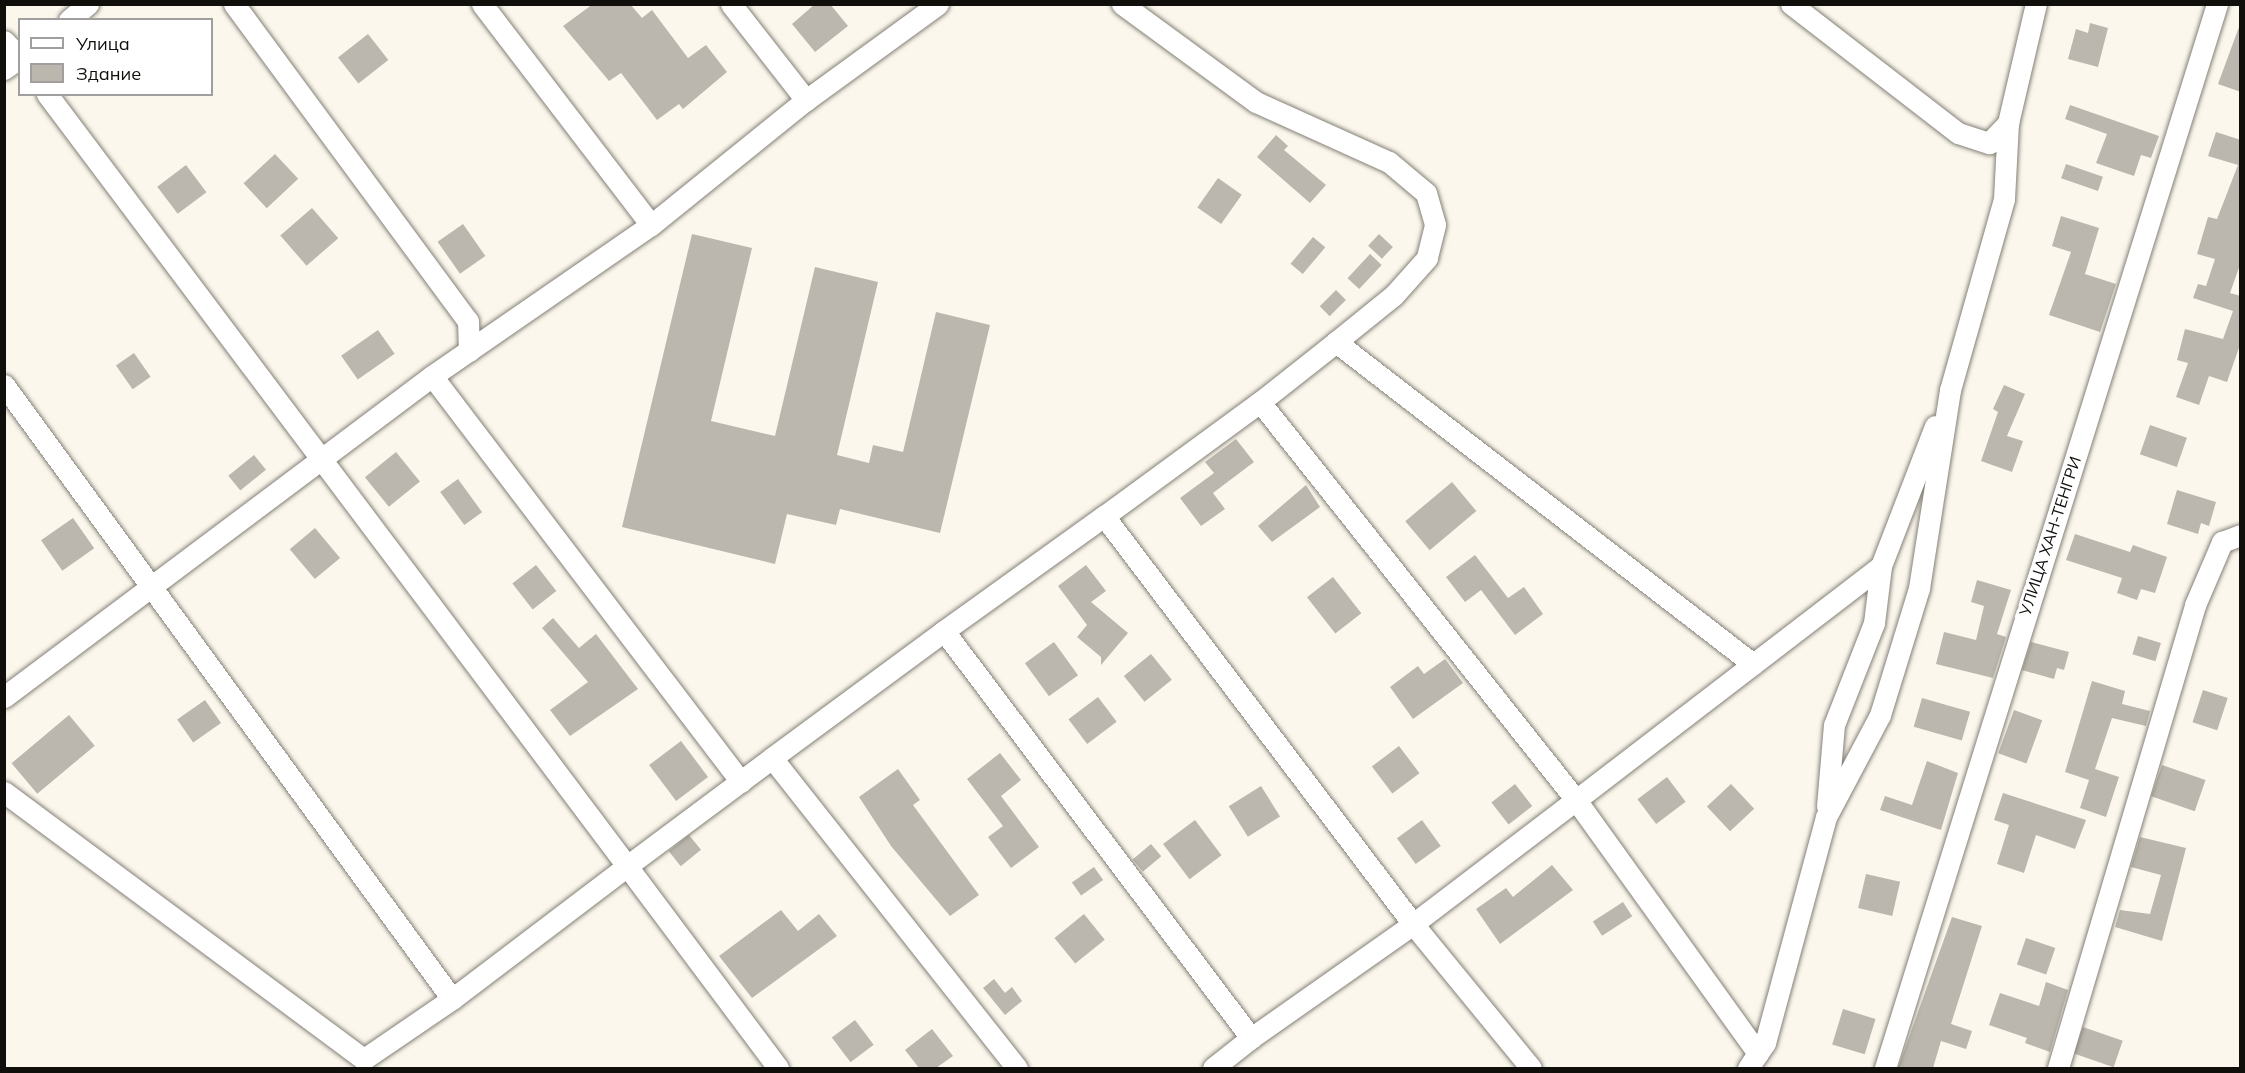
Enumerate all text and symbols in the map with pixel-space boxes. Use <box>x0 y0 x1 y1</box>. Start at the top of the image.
legend <box>18 18 213 96</box>
text: Улица <box>76 32 130 55</box>
text: Здание <box>76 62 141 85</box>
street label: УЛИЦА ХАН-ТЕНГРИ <box>2015 454 2085 618</box>

